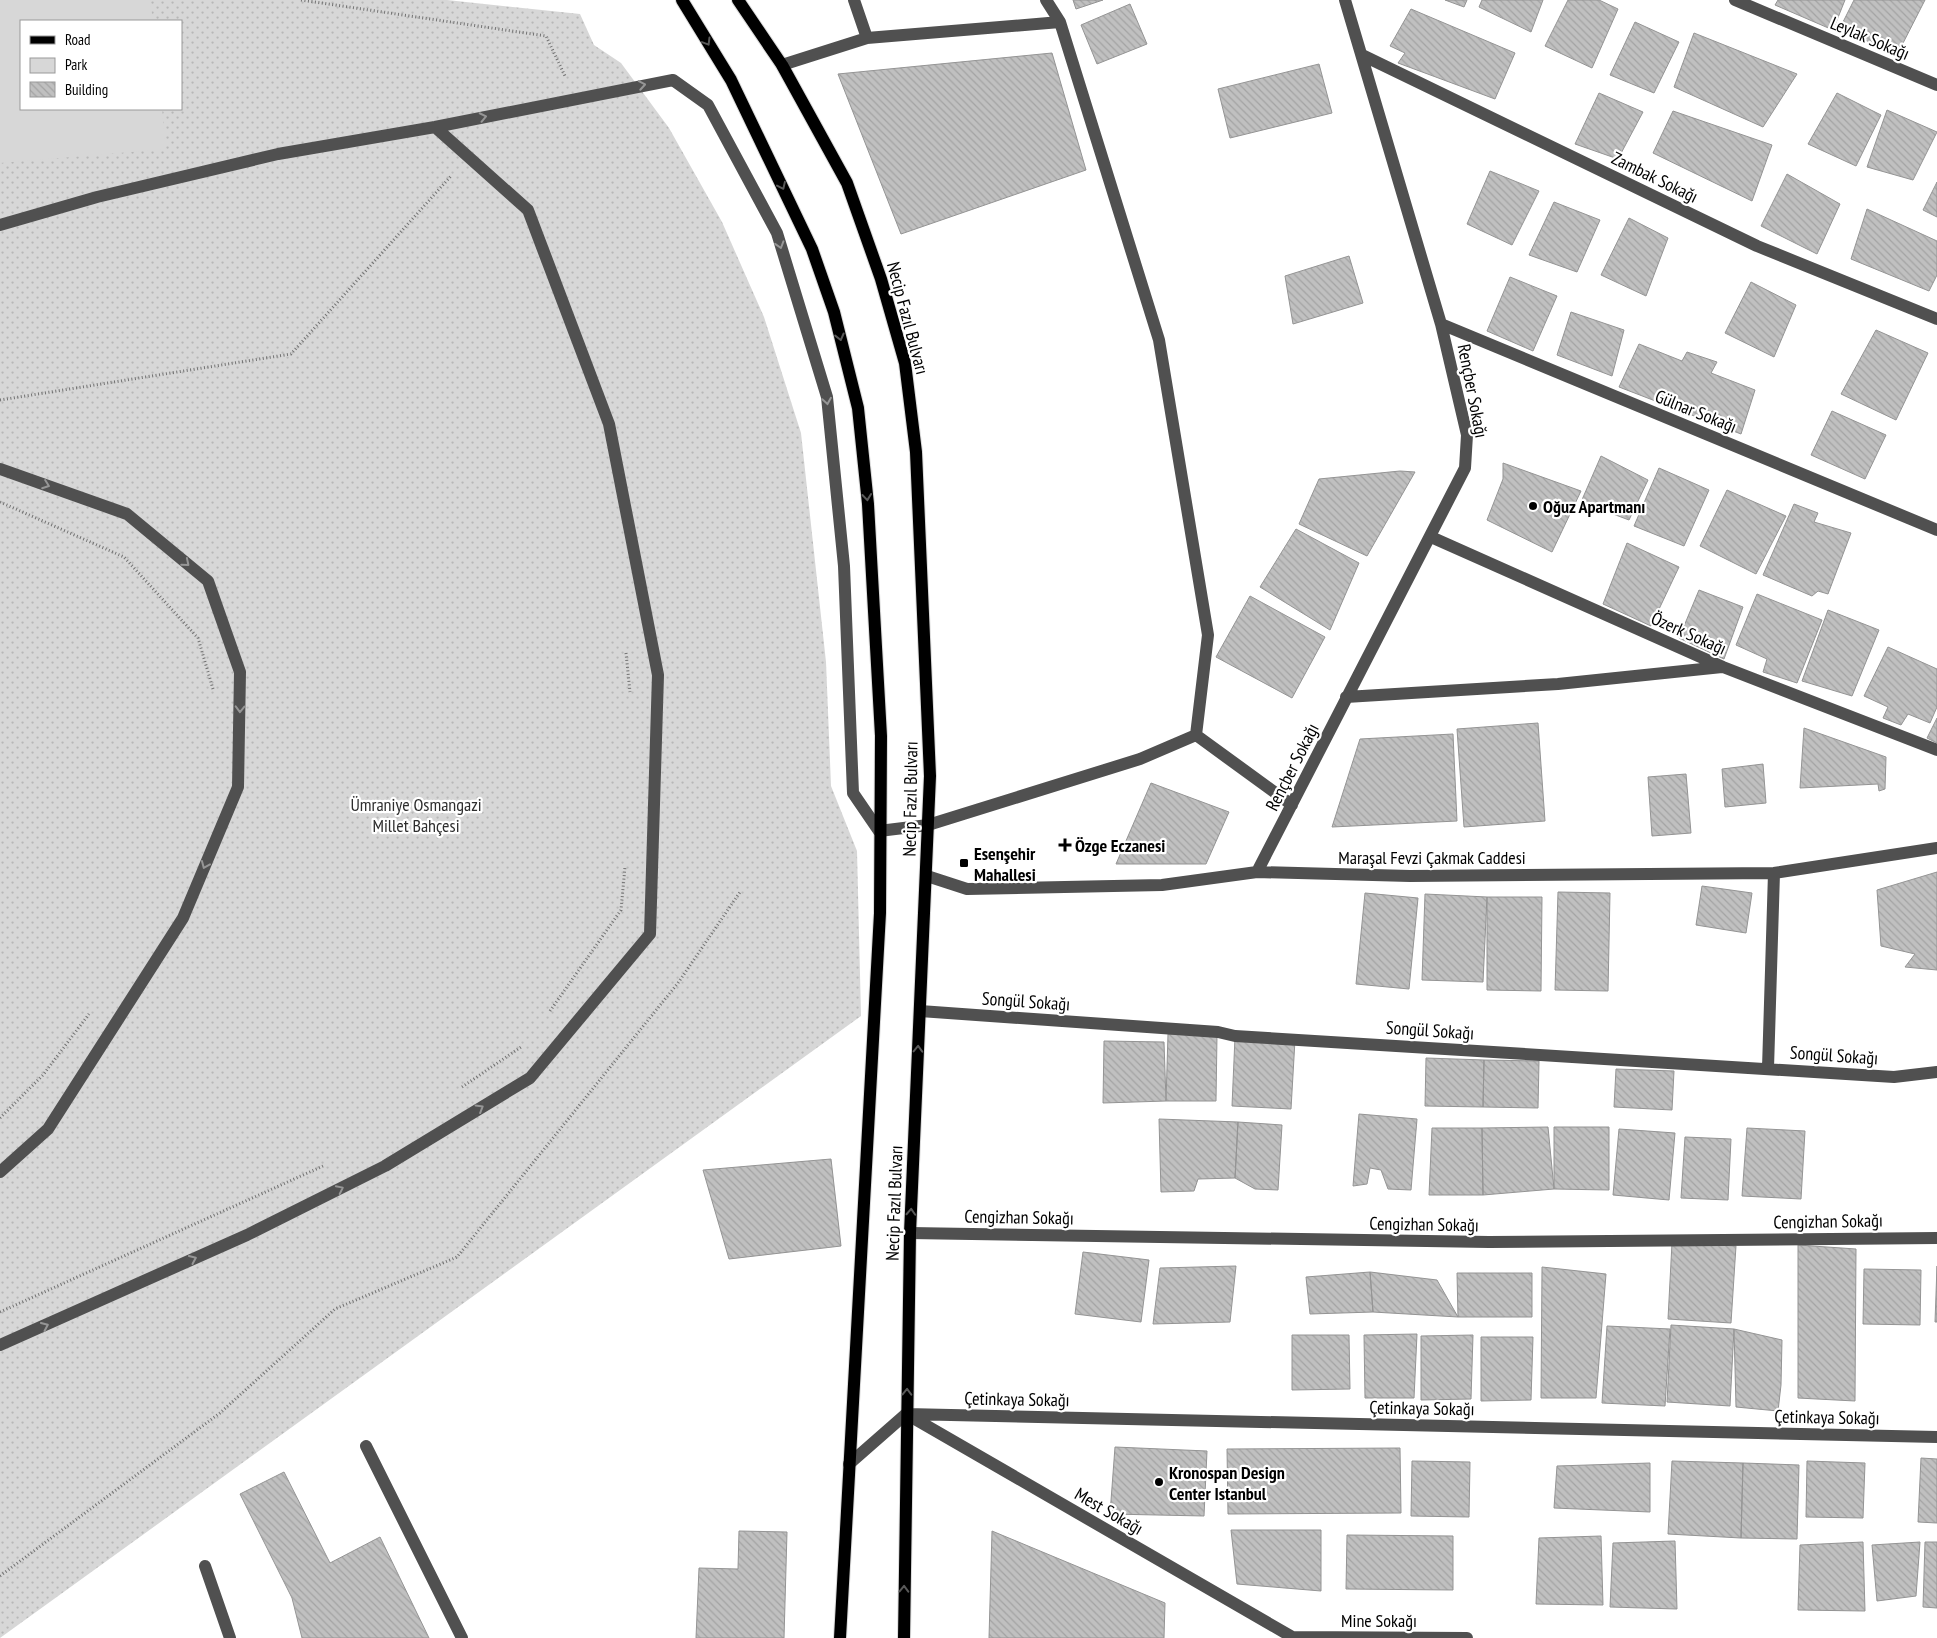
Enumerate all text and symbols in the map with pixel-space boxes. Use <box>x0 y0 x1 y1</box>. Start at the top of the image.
street label: Leylak Sokağı <box>1827 11 1913 65</box>
legend <box>20 20 182 110</box>
text: Road <box>65 30 91 49</box>
one-way arrow <box>701 36 711 45</box>
text: Park <box>65 55 87 74</box>
text: Building <box>65 80 108 99</box>
one-way arrow <box>638 81 647 91</box>
one-way arrow <box>478 112 487 122</box>
street label: Zambak Sokağı <box>1608 146 1702 208</box>
one-way arrow <box>776 181 786 190</box>
one-way arrow <box>775 241 785 249</box>
street label: Necip Fazıl Bulvarı <box>882 259 934 377</box>
one-way arrow <box>834 333 845 342</box>
street label: Rençber Sokağı <box>1453 342 1493 440</box>
street label: Gülnar Sokağı <box>1652 384 1740 438</box>
one-way arrow <box>821 397 832 405</box>
one-way arrow <box>41 479 50 489</box>
one-way arrow <box>861 493 872 501</box>
place label: Oğuz Apartmanı <box>1543 495 1645 518</box>
marker: Oğuz Apartmanı <box>1527 500 1539 512</box>
one-way arrow <box>180 557 189 566</box>
street label: Özerk Sokağı <box>1648 606 1730 660</box>
one-way arrow <box>234 706 245 714</box>
street label: Rençber Sokağı <box>1260 719 1324 815</box>
street label: Necip Fazıl Bulvarı <box>897 741 923 857</box>
park label: Ümraniye Osmangazi Millet Bahçesi <box>350 793 482 837</box>
place label: Özge Eczanesi <box>1075 834 1165 857</box>
marker: Özge Eczanesi <box>1059 839 1071 851</box>
place label: Esenşehir Mahallesi <box>974 842 1036 886</box>
street label: Maraşal Fevzi Çakmak Caddesi <box>1338 846 1526 869</box>
marker: Esenşehir Mahallesi <box>958 857 970 869</box>
one-way arrow <box>201 860 211 869</box>
street label: Songül Sokağı <box>981 986 1071 1016</box>
street label: Songül Sokağı <box>1385 1015 1475 1045</box>
street label: Songül Sokağı <box>1789 1040 1879 1070</box>
one-way arrow <box>913 1045 924 1053</box>
one-way arrow <box>475 1104 484 1114</box>
street label: Necip Fazıl Bulvarı <box>880 1145 908 1261</box>
one-way arrow <box>334 1185 343 1195</box>
street label: Cengizhan Sokağı <box>964 1205 1074 1229</box>
one-way arrow <box>906 1208 916 1216</box>
street label: Cengizhan Sokağı <box>1773 1209 1883 1233</box>
street label: Cengizhan Sokağı <box>1369 1212 1479 1236</box>
one-way arrow <box>188 1255 197 1265</box>
one-way arrow <box>40 1321 49 1332</box>
street label: Çetinkaya Sokağı <box>964 1387 1070 1411</box>
one-way arrow <box>901 1388 912 1396</box>
street label: Çetinkaya Sokağı <box>1369 1396 1475 1420</box>
street label: Çetinkaya Sokağı <box>1774 1405 1880 1429</box>
place label: Kronospan Design Center Istanbul <box>1169 1461 1285 1505</box>
marker: Kronospan Design Center Istanbul <box>1153 1476 1165 1488</box>
street label: Mest Sokağı <box>1071 1482 1147 1540</box>
one-way arrow <box>899 1585 909 1593</box>
street label: Mine Sokağı <box>1341 1609 1417 1632</box>

